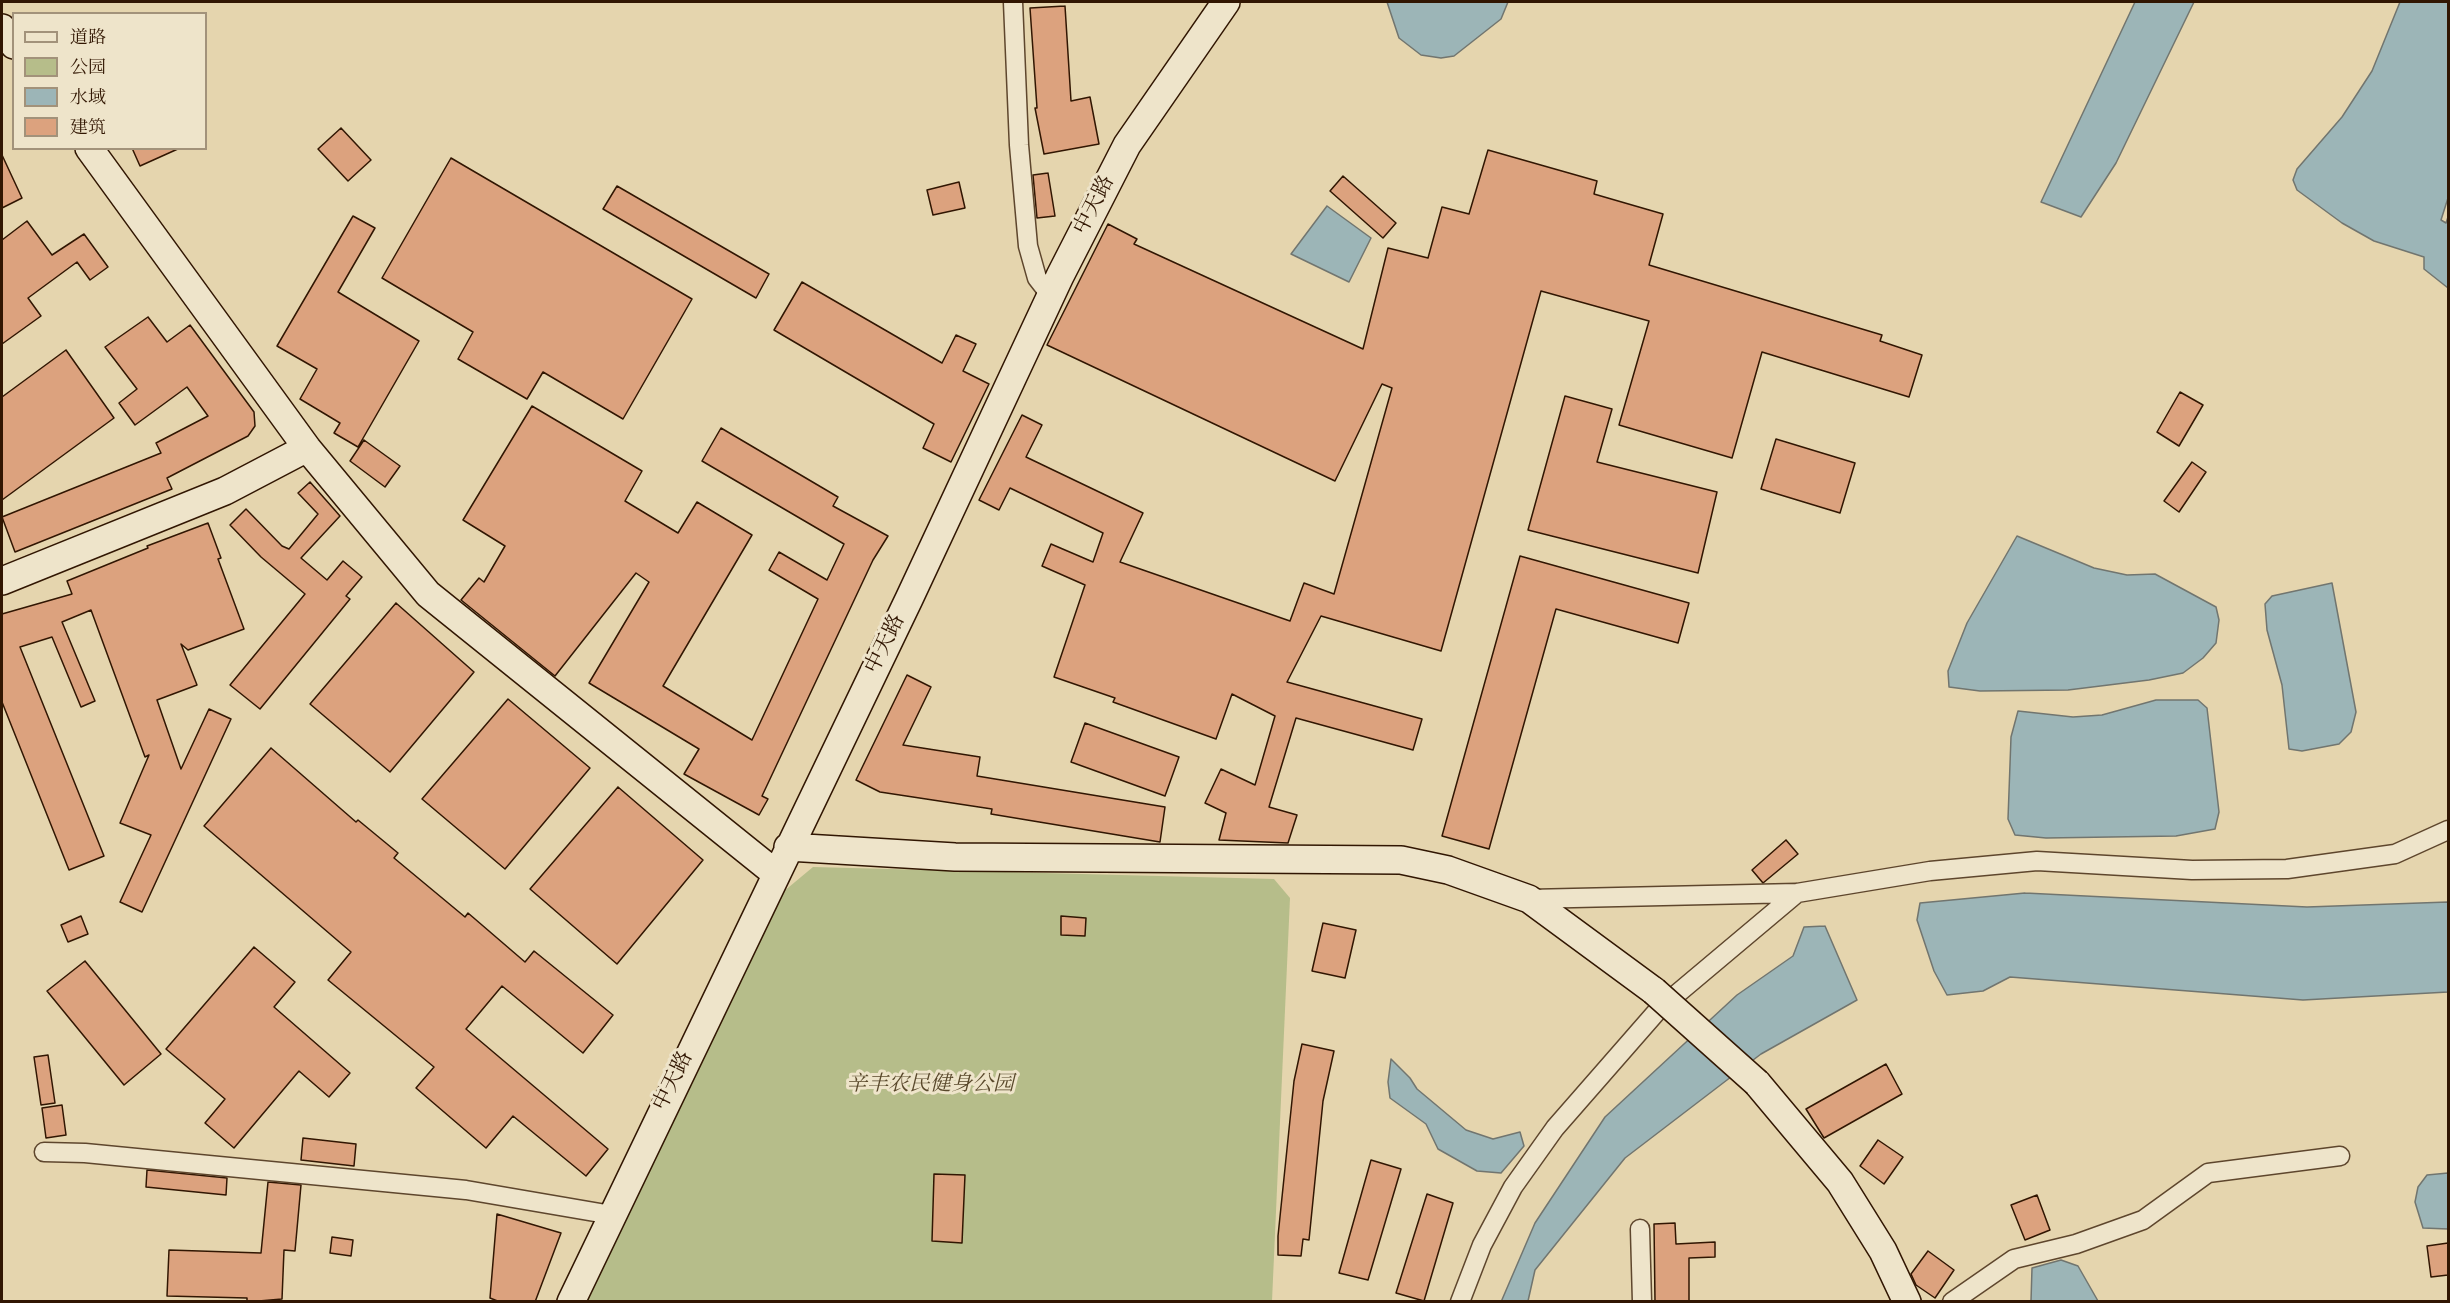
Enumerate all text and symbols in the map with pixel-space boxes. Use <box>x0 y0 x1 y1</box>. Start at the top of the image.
legend <box>12 12 207 150</box>
text: 道路 <box>70 26 106 52</box>
text: 公园 <box>70 56 106 82</box>
text: 水域 <box>70 86 106 112</box>
text: 建筑 <box>70 116 106 142</box>
street label: 中天路 <box>1070 172 1122 240</box>
street label: 中天路 <box>862 611 912 679</box>
street label: 中天路 <box>650 1048 700 1116</box>
park label: 辛丰农民健身公园 <box>846 1073 1014 1099</box>

